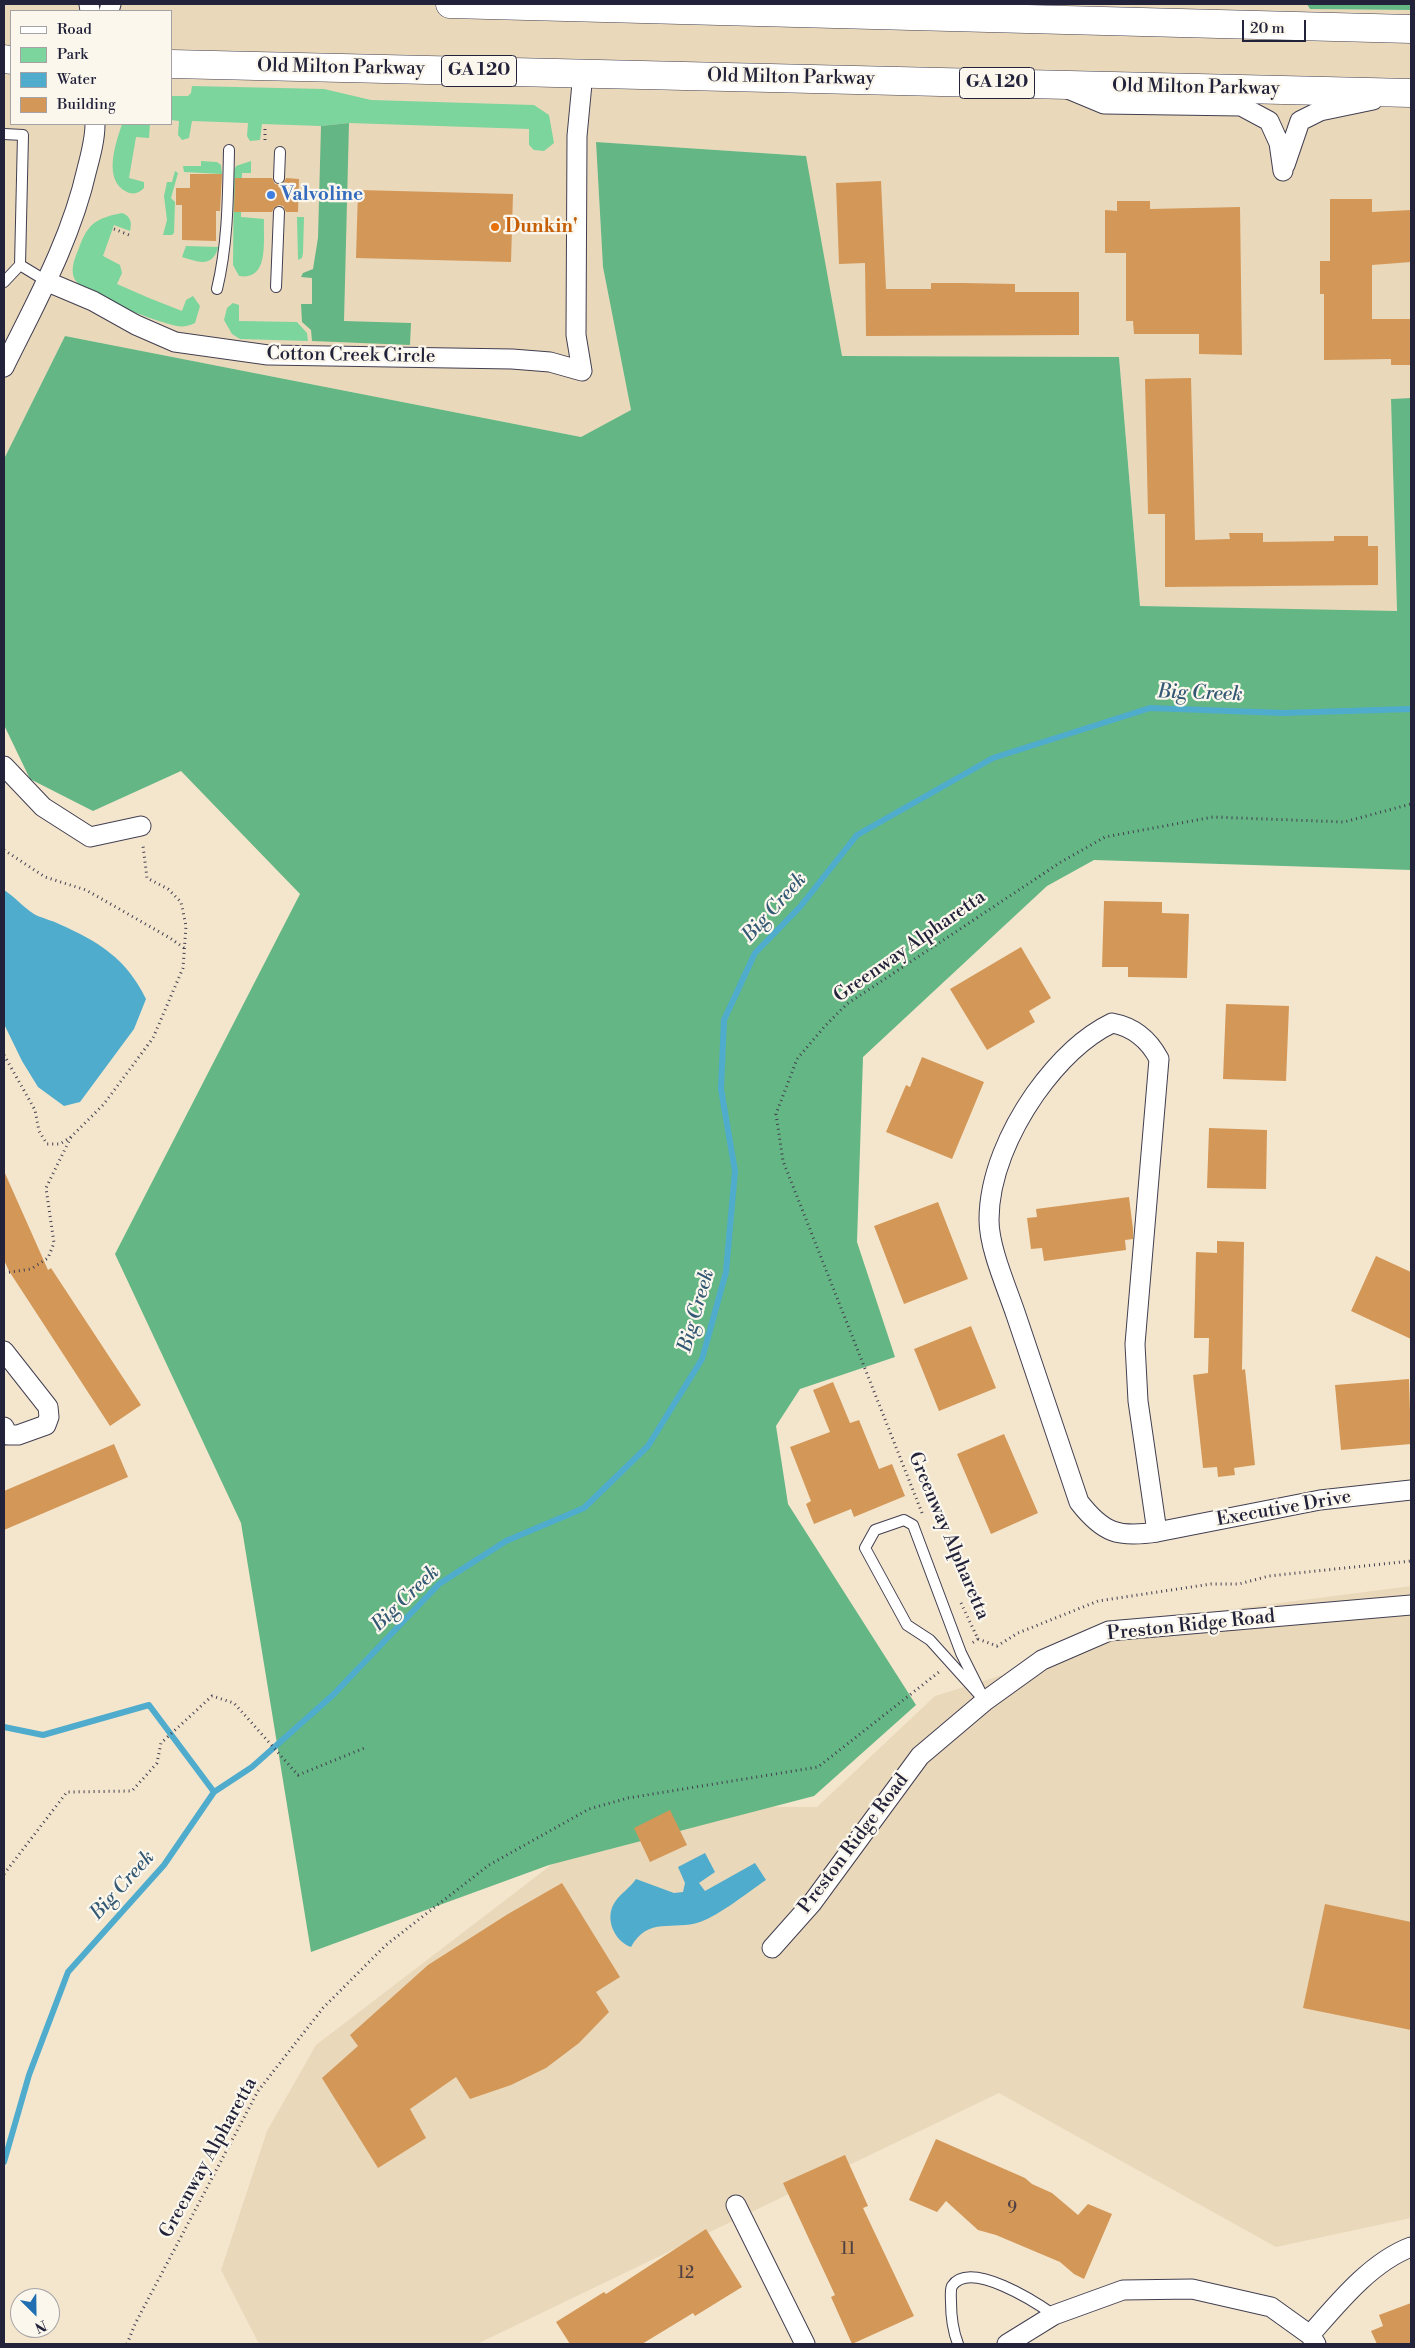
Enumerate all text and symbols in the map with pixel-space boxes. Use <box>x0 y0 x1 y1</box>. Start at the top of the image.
legend <box>10 10 172 125</box>
scale bar <box>1245 10 1309 42</box>
text: 20 m <box>1250 19 1285 38</box>
text: Road <box>57 20 92 39</box>
text: Park <box>57 45 88 64</box>
street label: Old Milton Parkway <box>257 55 425 81</box>
road number: GA 120 <box>442 56 516 86</box>
street label: Old Milton Parkway <box>707 65 875 91</box>
road number: GA 120 <box>960 68 1034 99</box>
text: Water <box>57 70 96 89</box>
street label: Old Milton Parkway <box>1112 75 1280 101</box>
text: Building <box>57 95 116 114</box>
place label: Valvoline <box>281 184 363 206</box>
marker: Valvoline <box>265 189 277 201</box>
place label: Dunkin' <box>505 216 578 238</box>
marker: Dunkin' <box>489 221 501 233</box>
street label: Cotton Creek Circle <box>266 343 436 369</box>
water label: Big Creek <box>1157 681 1243 707</box>
water label: Big Creek <box>738 868 812 948</box>
street label: Greenway Alpharetta <box>830 886 990 1008</box>
water label: Big Creek <box>674 1267 720 1355</box>
street label: Greenway Alpharetta <box>902 1449 994 1623</box>
street label: Executive Drive <box>1215 1486 1353 1532</box>
water label: Big Creek <box>367 1561 445 1637</box>
street label: Preston Ridge Road <box>1106 1606 1276 1646</box>
street label: Preston Ridge Road <box>794 1770 914 1918</box>
water label: Big Creek <box>86 1846 160 1926</box>
street label: Greenway Alpharetta <box>155 2074 263 2242</box>
house number: 9 <box>1007 2199 1017 2219</box>
house number: 11 <box>841 2240 855 2260</box>
house number: 12 <box>678 2264 694 2284</box>
north arrow <box>10 2288 60 2338</box>
text: N <box>32 2315 49 2336</box>

